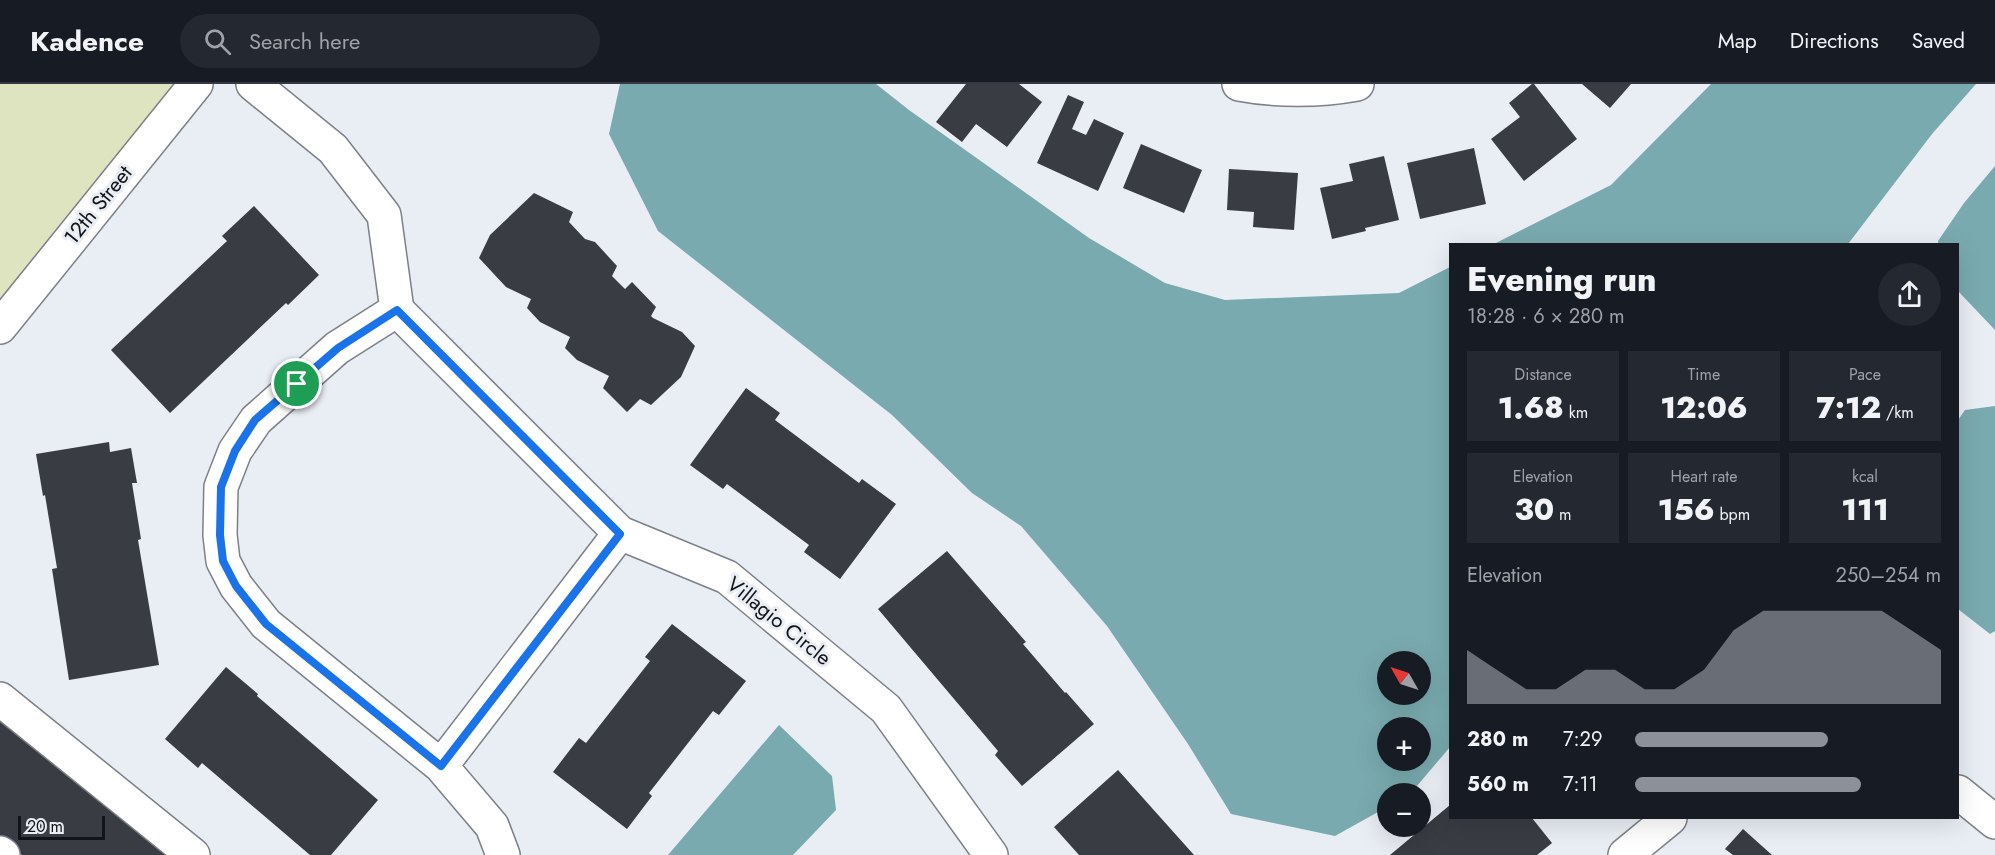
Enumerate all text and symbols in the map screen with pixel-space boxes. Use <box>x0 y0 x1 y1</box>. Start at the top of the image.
search box <box>180 14 600 68</box>
text: Kadence <box>30 21 144 62</box>
icon: search <box>201 25 234 58</box>
text: Search here <box>249 25 360 57</box>
text: Map <box>1718 26 1757 56</box>
text: Directions <box>1790 26 1879 56</box>
text: Saved <box>1912 26 1965 56</box>
street label: 12th Street <box>57 159 139 251</box>
text: Evening run <box>1467 256 1657 303</box>
button: share <box>1878 263 1941 326</box>
text: 18:28 · 6 × 280 m <box>1467 302 1625 331</box>
pin <box>271 358 322 409</box>
text: Distance <box>1514 363 1572 386</box>
text: Time <box>1688 363 1720 386</box>
text: Pace <box>1849 363 1881 386</box>
icon: arrive <box>280 367 313 400</box>
text: 1.68 <box>1498 386 1564 429</box>
text: 12:06 <box>1660 386 1748 429</box>
text: 7:12 <box>1816 386 1881 429</box>
text: km <box>1564 401 1588 424</box>
text: /km <box>1881 401 1914 424</box>
text: Elevation <box>1513 465 1573 488</box>
text: Heart rate <box>1671 465 1737 488</box>
text: kcal <box>1852 465 1878 488</box>
text: 30 <box>1514 488 1554 531</box>
text: 156 <box>1658 488 1715 531</box>
text: 111 <box>1841 488 1889 531</box>
text: m <box>1554 503 1572 526</box>
text: bpm <box>1715 503 1750 526</box>
text: Elevation <box>1467 561 1542 590</box>
text: 250–254 m <box>1836 561 1941 590</box>
street label: Villagio Circle <box>720 569 838 673</box>
north arrow <box>1377 651 1431 705</box>
map controls <box>1377 651 1431 837</box>
button: + <box>1377 717 1431 771</box>
text: 280 m <box>1467 725 1528 754</box>
text: 7:29 <box>1563 725 1602 754</box>
text: 560 m <box>1467 770 1529 799</box>
text: 7:11 <box>1563 770 1598 799</box>
button: − <box>1377 783 1431 837</box>
scale bar <box>18 813 105 840</box>
text: 20 m <box>27 815 63 838</box>

